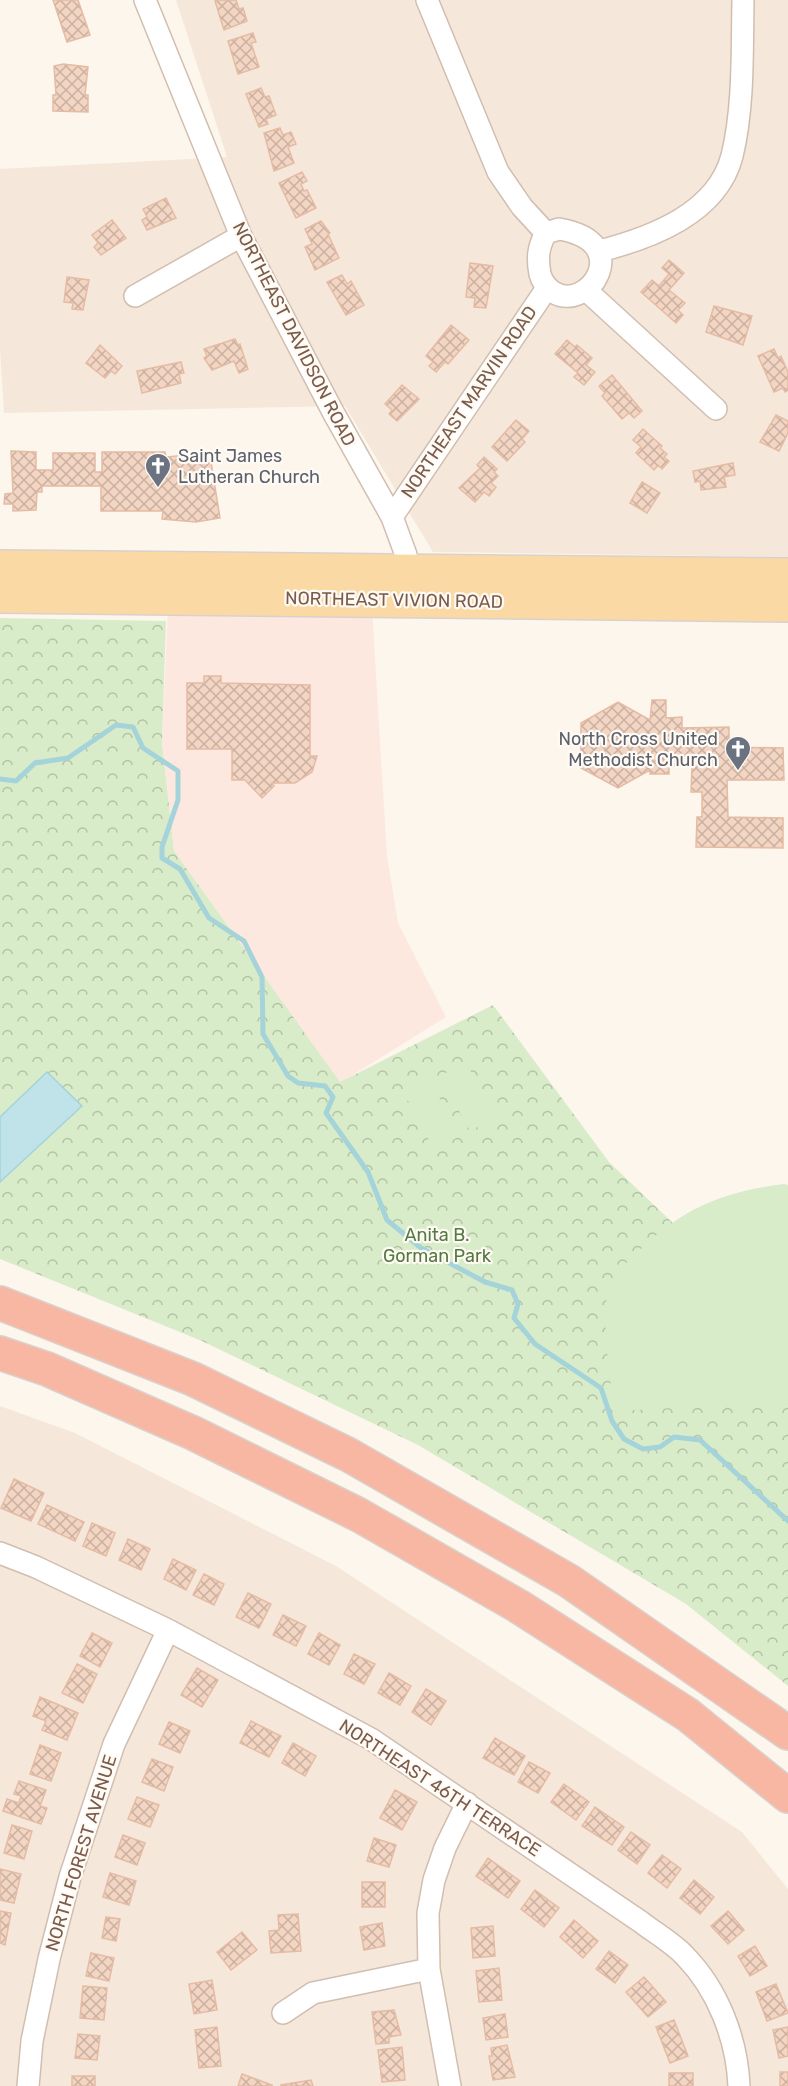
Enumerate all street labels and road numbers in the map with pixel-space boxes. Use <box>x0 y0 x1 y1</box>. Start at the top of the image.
street label: NORTHEAST DAVIDSON ROAD <box>228 218 360 450</box>
street label: NORTHEAST MARVIN ROAD <box>396 302 542 502</box>
street label: NORTHEAST VIVION ROAD <box>285 587 503 613</box>
street label: NORTHEAST 46TH TERRACE <box>335 1715 545 1861</box>
street label: NORTH FOREST AVENUE <box>41 1752 121 1954</box>

